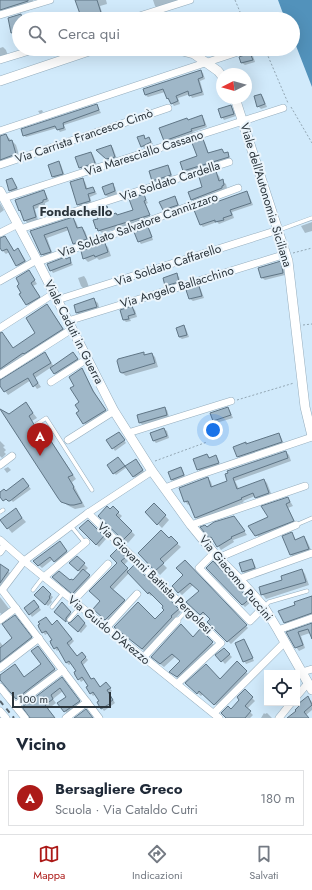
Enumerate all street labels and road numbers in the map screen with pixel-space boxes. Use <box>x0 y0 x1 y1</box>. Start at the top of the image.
street label: Via Carrista Francesco Cimò <box>13 104 156 168</box>
street label: Viale dell'Autonomia Siciliana <box>235 121 297 270</box>
street label: Via Maresciallo Cassano <box>83 125 206 181</box>
street label: Via Soldato Cardella <box>118 156 223 206</box>
street label: Via Soldato Salvatore Cannizzaro <box>56 188 221 262</box>
street label: Via Soldato Caffarello <box>113 239 224 291</box>
street label: Via Angelo Ballacchino <box>118 261 237 313</box>
street label: Viale Caduti in Guerra <box>40 277 108 387</box>
street label: Via Giovanni Battista Pergolesi <box>93 518 217 638</box>
street label: Via Giacomo Puccini <box>195 531 277 625</box>
street label: Via Guido D'Arezzo <box>64 591 154 669</box>

